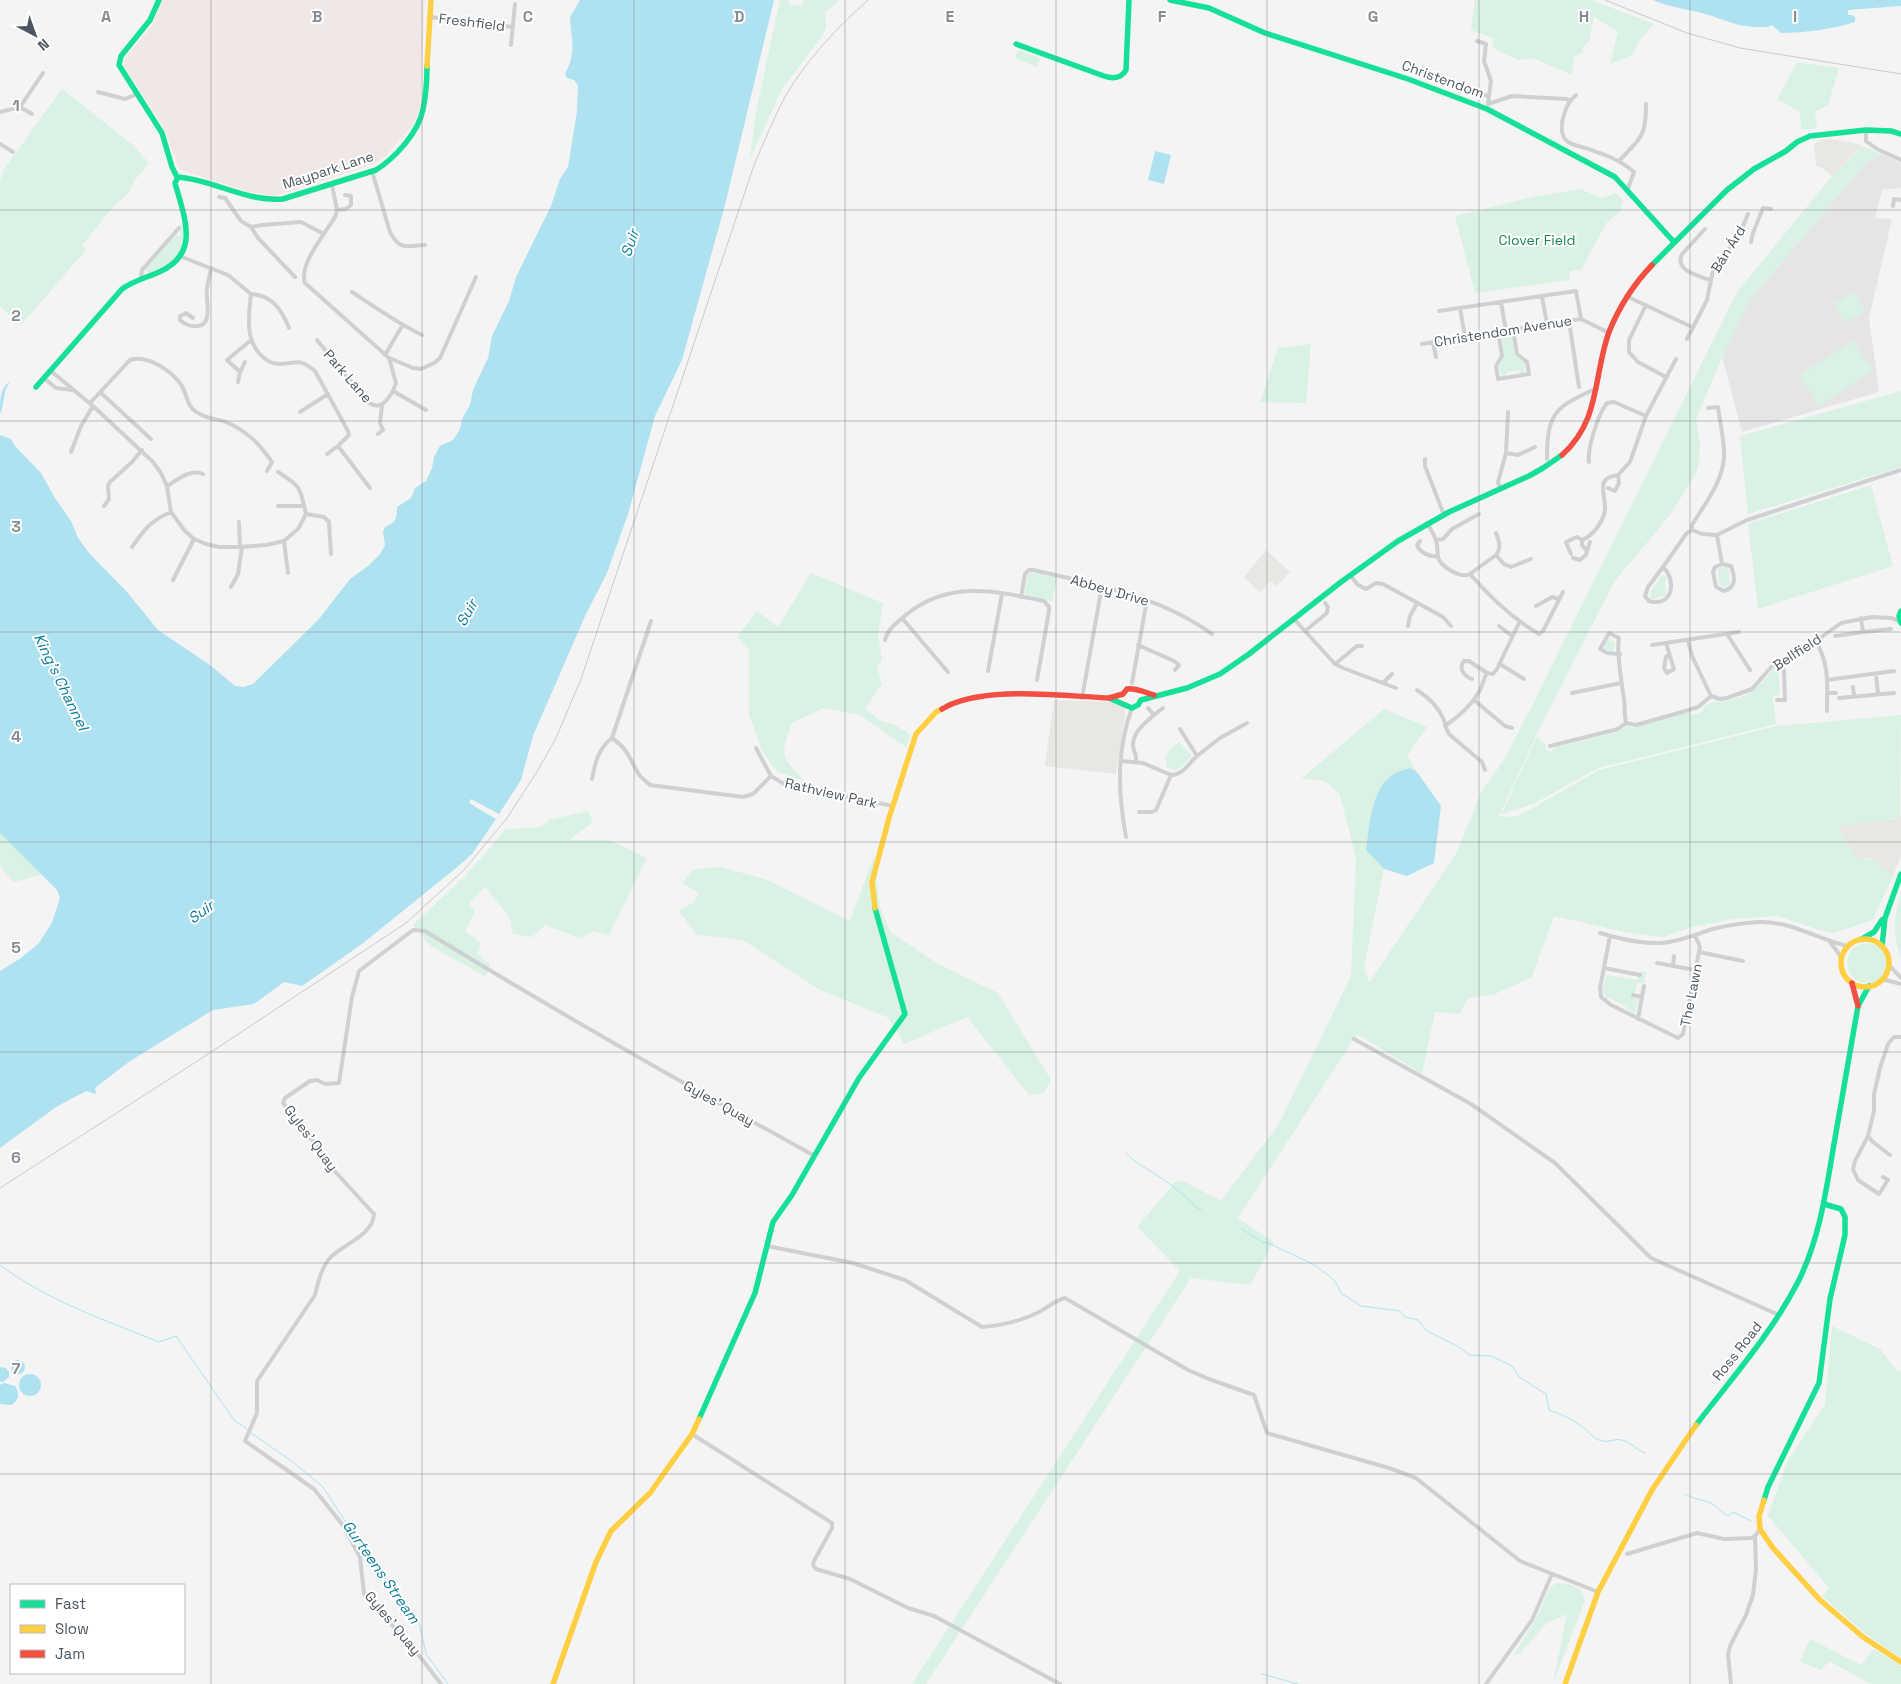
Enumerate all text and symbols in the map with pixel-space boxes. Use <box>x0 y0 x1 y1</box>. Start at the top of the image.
text: A <box>101 6 111 27</box>
text: B <box>312 6 322 27</box>
text: C <box>523 6 533 27</box>
text: D <box>734 6 744 27</box>
text: E <box>946 6 955 27</box>
text: F <box>1158 6 1167 27</box>
text: G <box>1368 6 1378 27</box>
text: H <box>1579 6 1589 27</box>
text: I <box>1793 6 1797 27</box>
street label: Freshfield <box>438 9 506 35</box>
north arrow <box>10 10 60 60</box>
text: N <box>34 35 53 55</box>
street label: Christendom <box>1399 56 1487 102</box>
text: 1 <box>12 95 20 116</box>
street label: Maypark Lane <box>280 147 376 193</box>
street label: Bán Árd <box>1707 222 1749 276</box>
water label: Suir <box>616 225 643 259</box>
park label: Clover Field <box>1499 231 1575 249</box>
text: 2 <box>11 305 21 326</box>
street label: Christendom Avenue <box>1433 311 1573 351</box>
street label: Park Lane <box>320 345 376 407</box>
text: 3 <box>11 516 21 537</box>
street label: Abbey Drive <box>1069 570 1151 610</box>
water label: Suir <box>452 595 482 629</box>
water label: King's Channel <box>30 630 94 735</box>
street label: Bellfield <box>1769 630 1825 674</box>
text: 4 <box>11 726 21 747</box>
street label: Rathview Park <box>783 774 879 812</box>
water label: Suir <box>184 895 219 927</box>
text: 5 <box>11 937 21 958</box>
street label: The Lawn <box>1676 962 1706 1028</box>
street label: Gyles' Quay <box>680 1076 758 1130</box>
street label: Gyles' Quay <box>280 1101 342 1175</box>
text: 6 <box>11 1147 21 1168</box>
street label: Ross Road <box>1708 1318 1766 1384</box>
text: 7 <box>12 1358 21 1379</box>
water label: Gurteens Stream <box>339 1516 425 1628</box>
legend <box>10 1584 185 1674</box>
street label: Gyles' Quay <box>361 1587 425 1659</box>
text: Fast <box>55 1594 86 1613</box>
text: Slow <box>55 1619 89 1638</box>
text: Jam <box>55 1644 85 1663</box>

